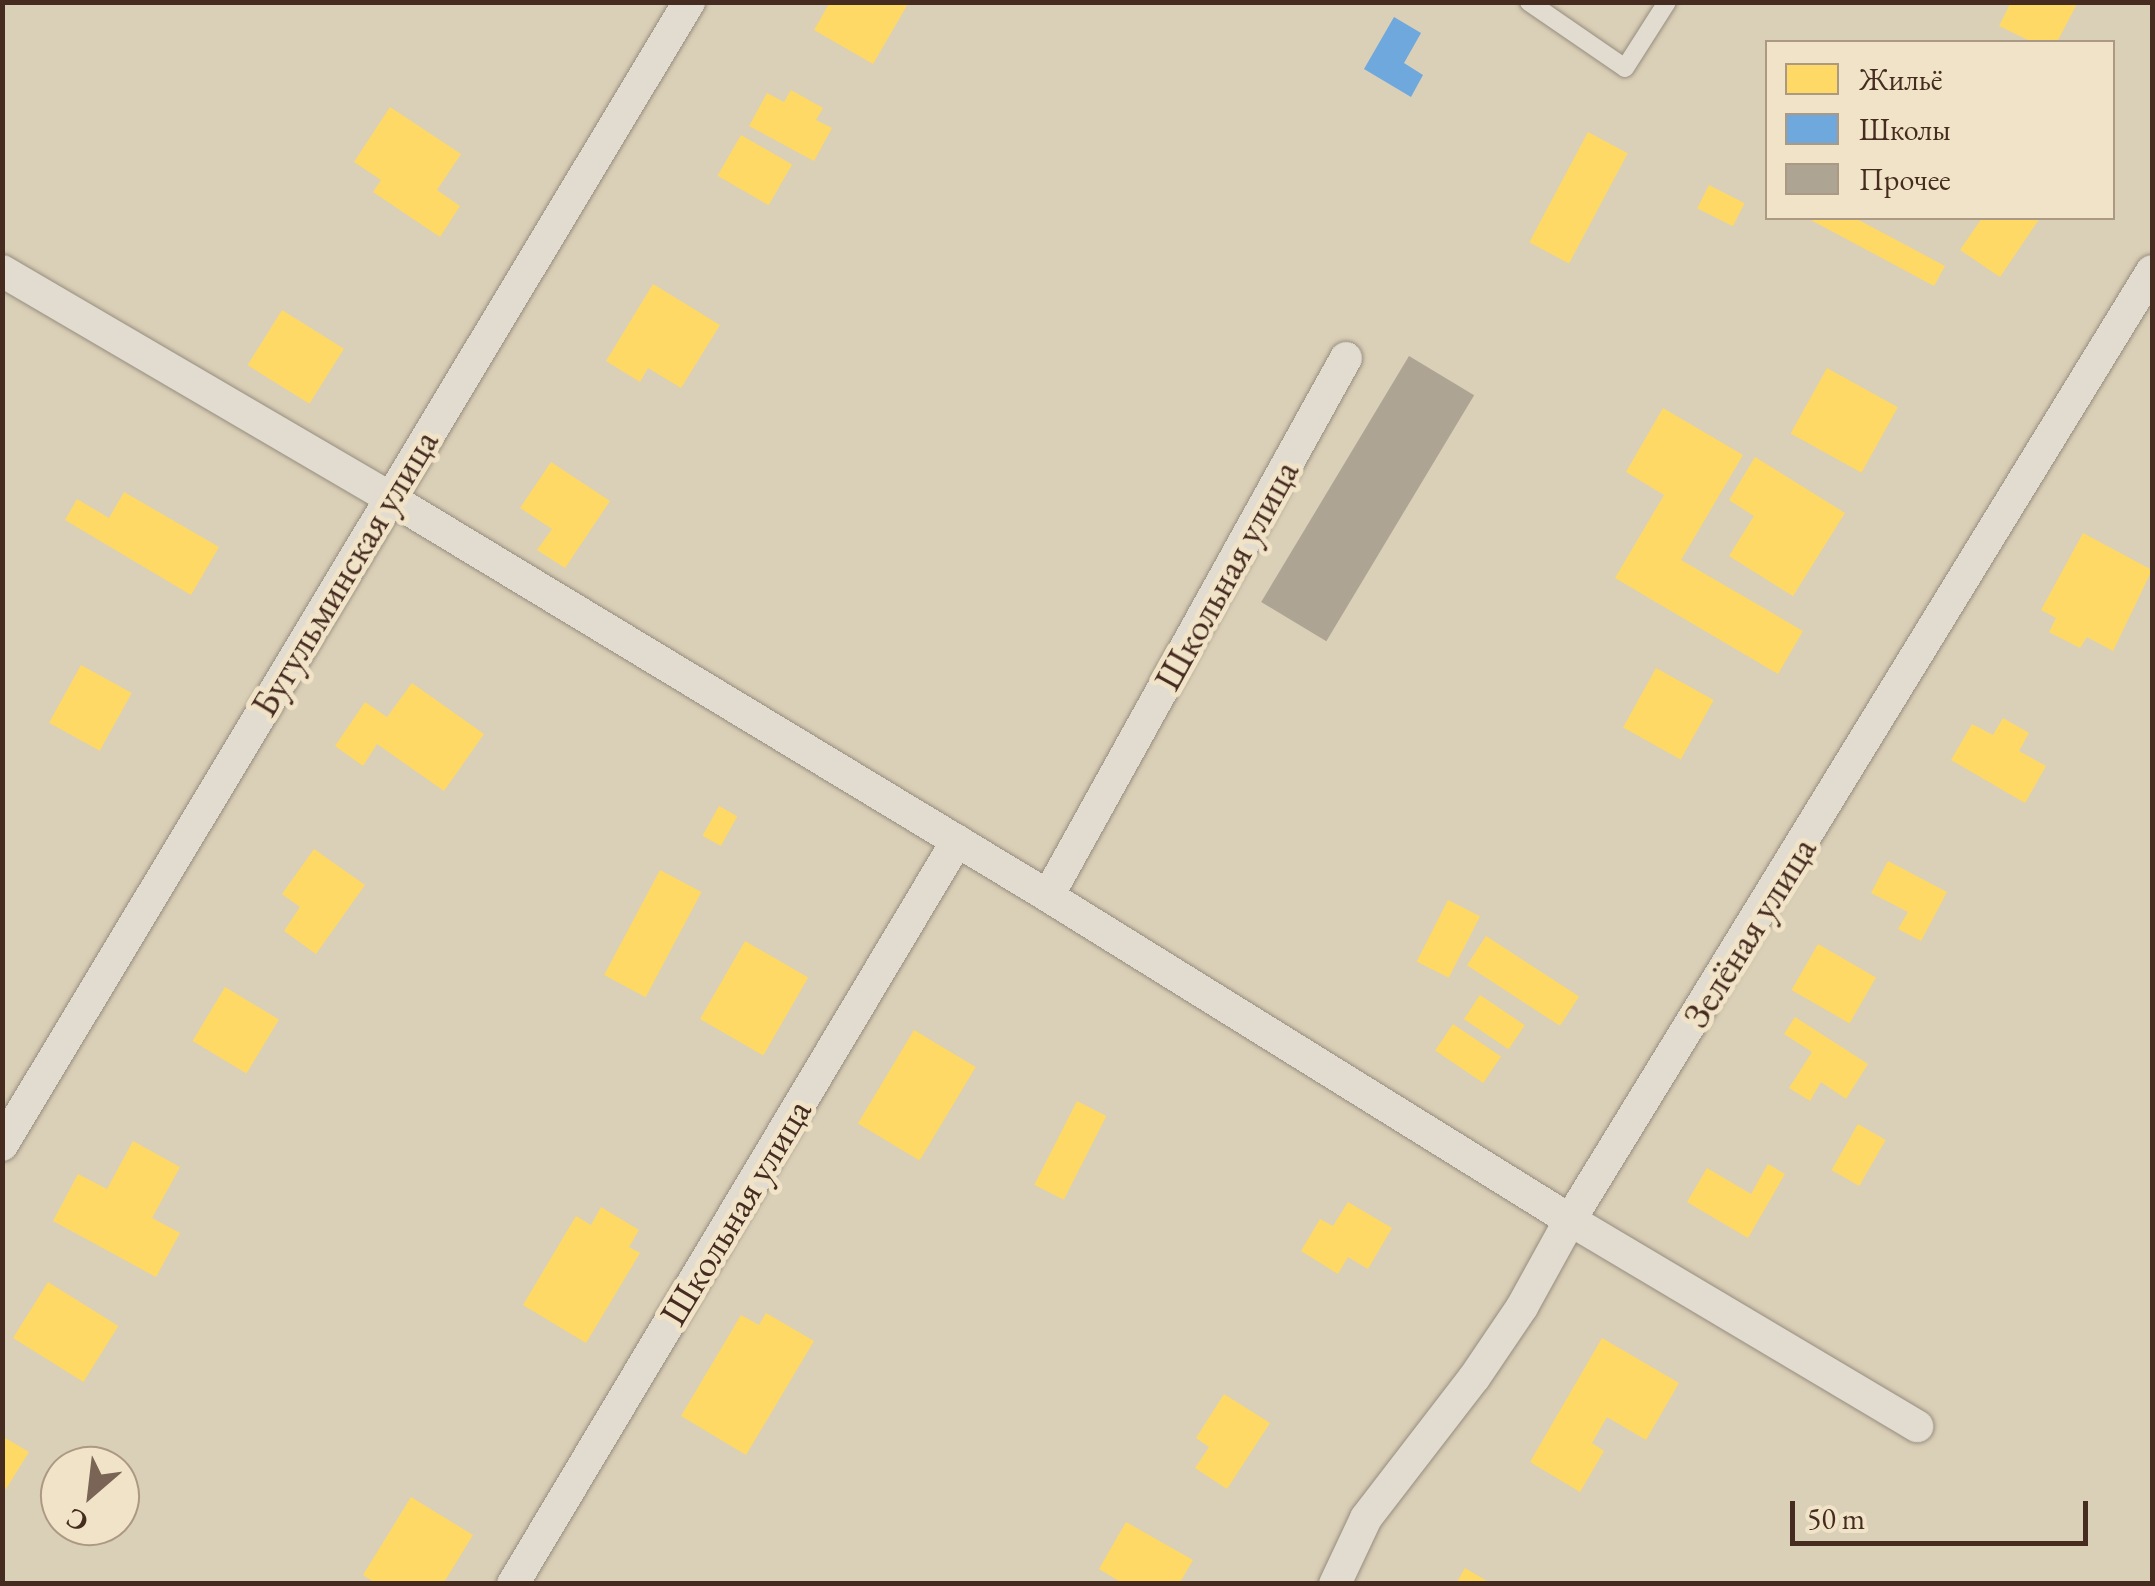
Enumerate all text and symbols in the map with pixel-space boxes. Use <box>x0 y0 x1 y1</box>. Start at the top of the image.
legend <box>1765 40 2115 220</box>
text: Жильё <box>1859 60 1943 99</box>
text: Школы <box>1859 110 1951 149</box>
text: Прочее <box>1859 160 1951 199</box>
street label: Бугульминская улица <box>240 421 448 725</box>
street label: Школьная улица <box>1144 452 1308 698</box>
street label: Зелёная улица <box>1673 829 1825 1035</box>
street label: Школьная улица <box>650 1091 820 1333</box>
north arrow <box>40 1446 140 1546</box>
scale bar <box>1795 1481 2092 1543</box>
text: 50 m <box>1807 1499 1865 1538</box>
text: С <box>60 1500 94 1541</box>

